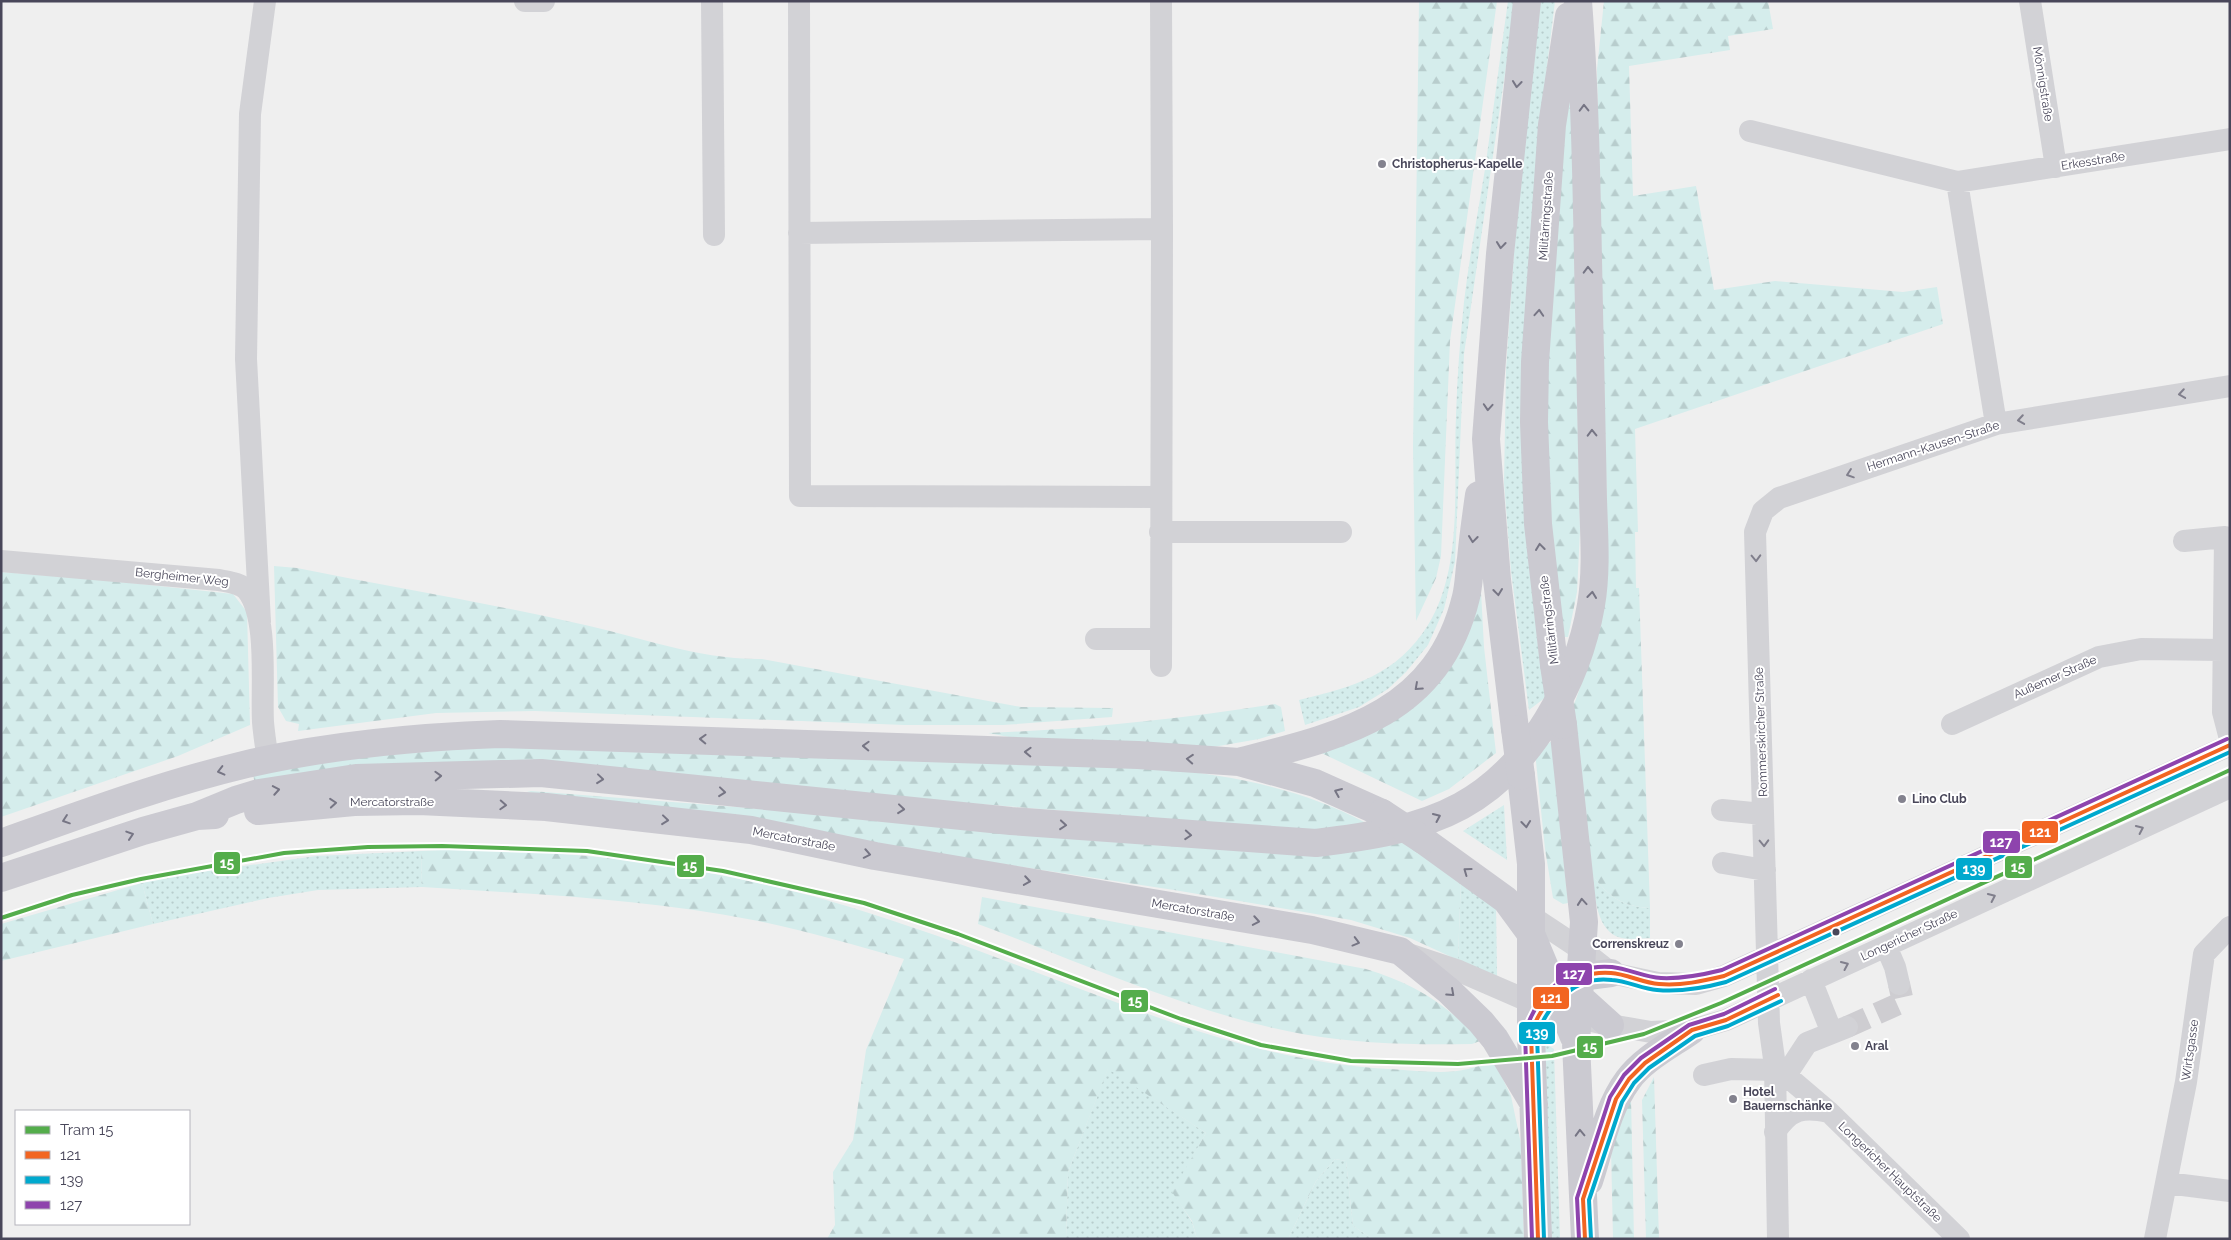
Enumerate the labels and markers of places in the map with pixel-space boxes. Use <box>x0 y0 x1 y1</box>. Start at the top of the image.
place label: Christopherus-Kapelle <box>1392 157 1522 171</box>
marker: Christopherus-Kapelle <box>1376 158 1388 170</box>
place label: Lino Club <box>1912 792 1967 806</box>
marker: Lino Club <box>1896 793 1908 805</box>
unlabelled marker <box>1831 927 1841 937</box>
place label: Correnskreuz <box>1592 937 1669 951</box>
marker: Correnskreuz <box>1673 938 1685 950</box>
place label: Aral <box>1865 1039 1889 1053</box>
marker: Aral <box>1849 1040 1861 1052</box>
place label: Hotel Bauernschänke <box>1743 1085 1832 1113</box>
marker: Hotel Bauernschänke <box>1727 1093 1739 1105</box>

